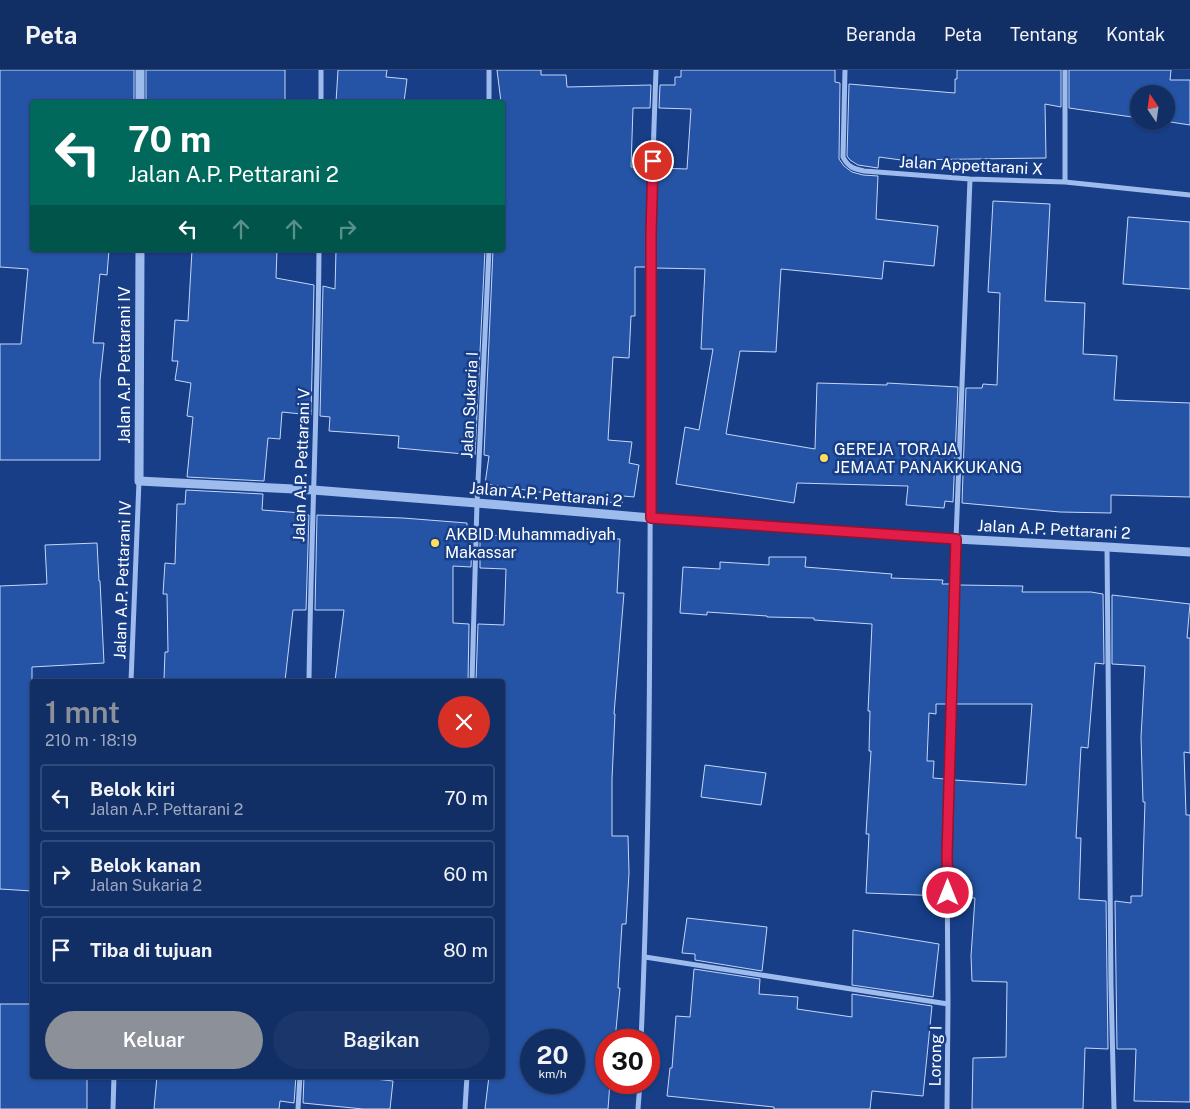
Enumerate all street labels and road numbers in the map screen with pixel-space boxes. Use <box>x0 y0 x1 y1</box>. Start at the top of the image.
street label: Jalan Appettarani X <box>898 152 1044 179</box>
street label: Jalan A.P Pettarani IV <box>115 286 134 444</box>
street label: Jalan Sukaria I <box>457 351 482 459</box>
street label: Jalan A.P. Pettarani V <box>289 387 314 542</box>
street label: Jalan A.P. Pettarani 2 <box>469 478 623 511</box>
street label: Jalan A.P. Pettarani IV <box>110 500 135 660</box>
street label: Jalan A.P. Pettarani 2 <box>977 516 1131 543</box>
street label: Lorong I <box>925 1025 946 1087</box>

